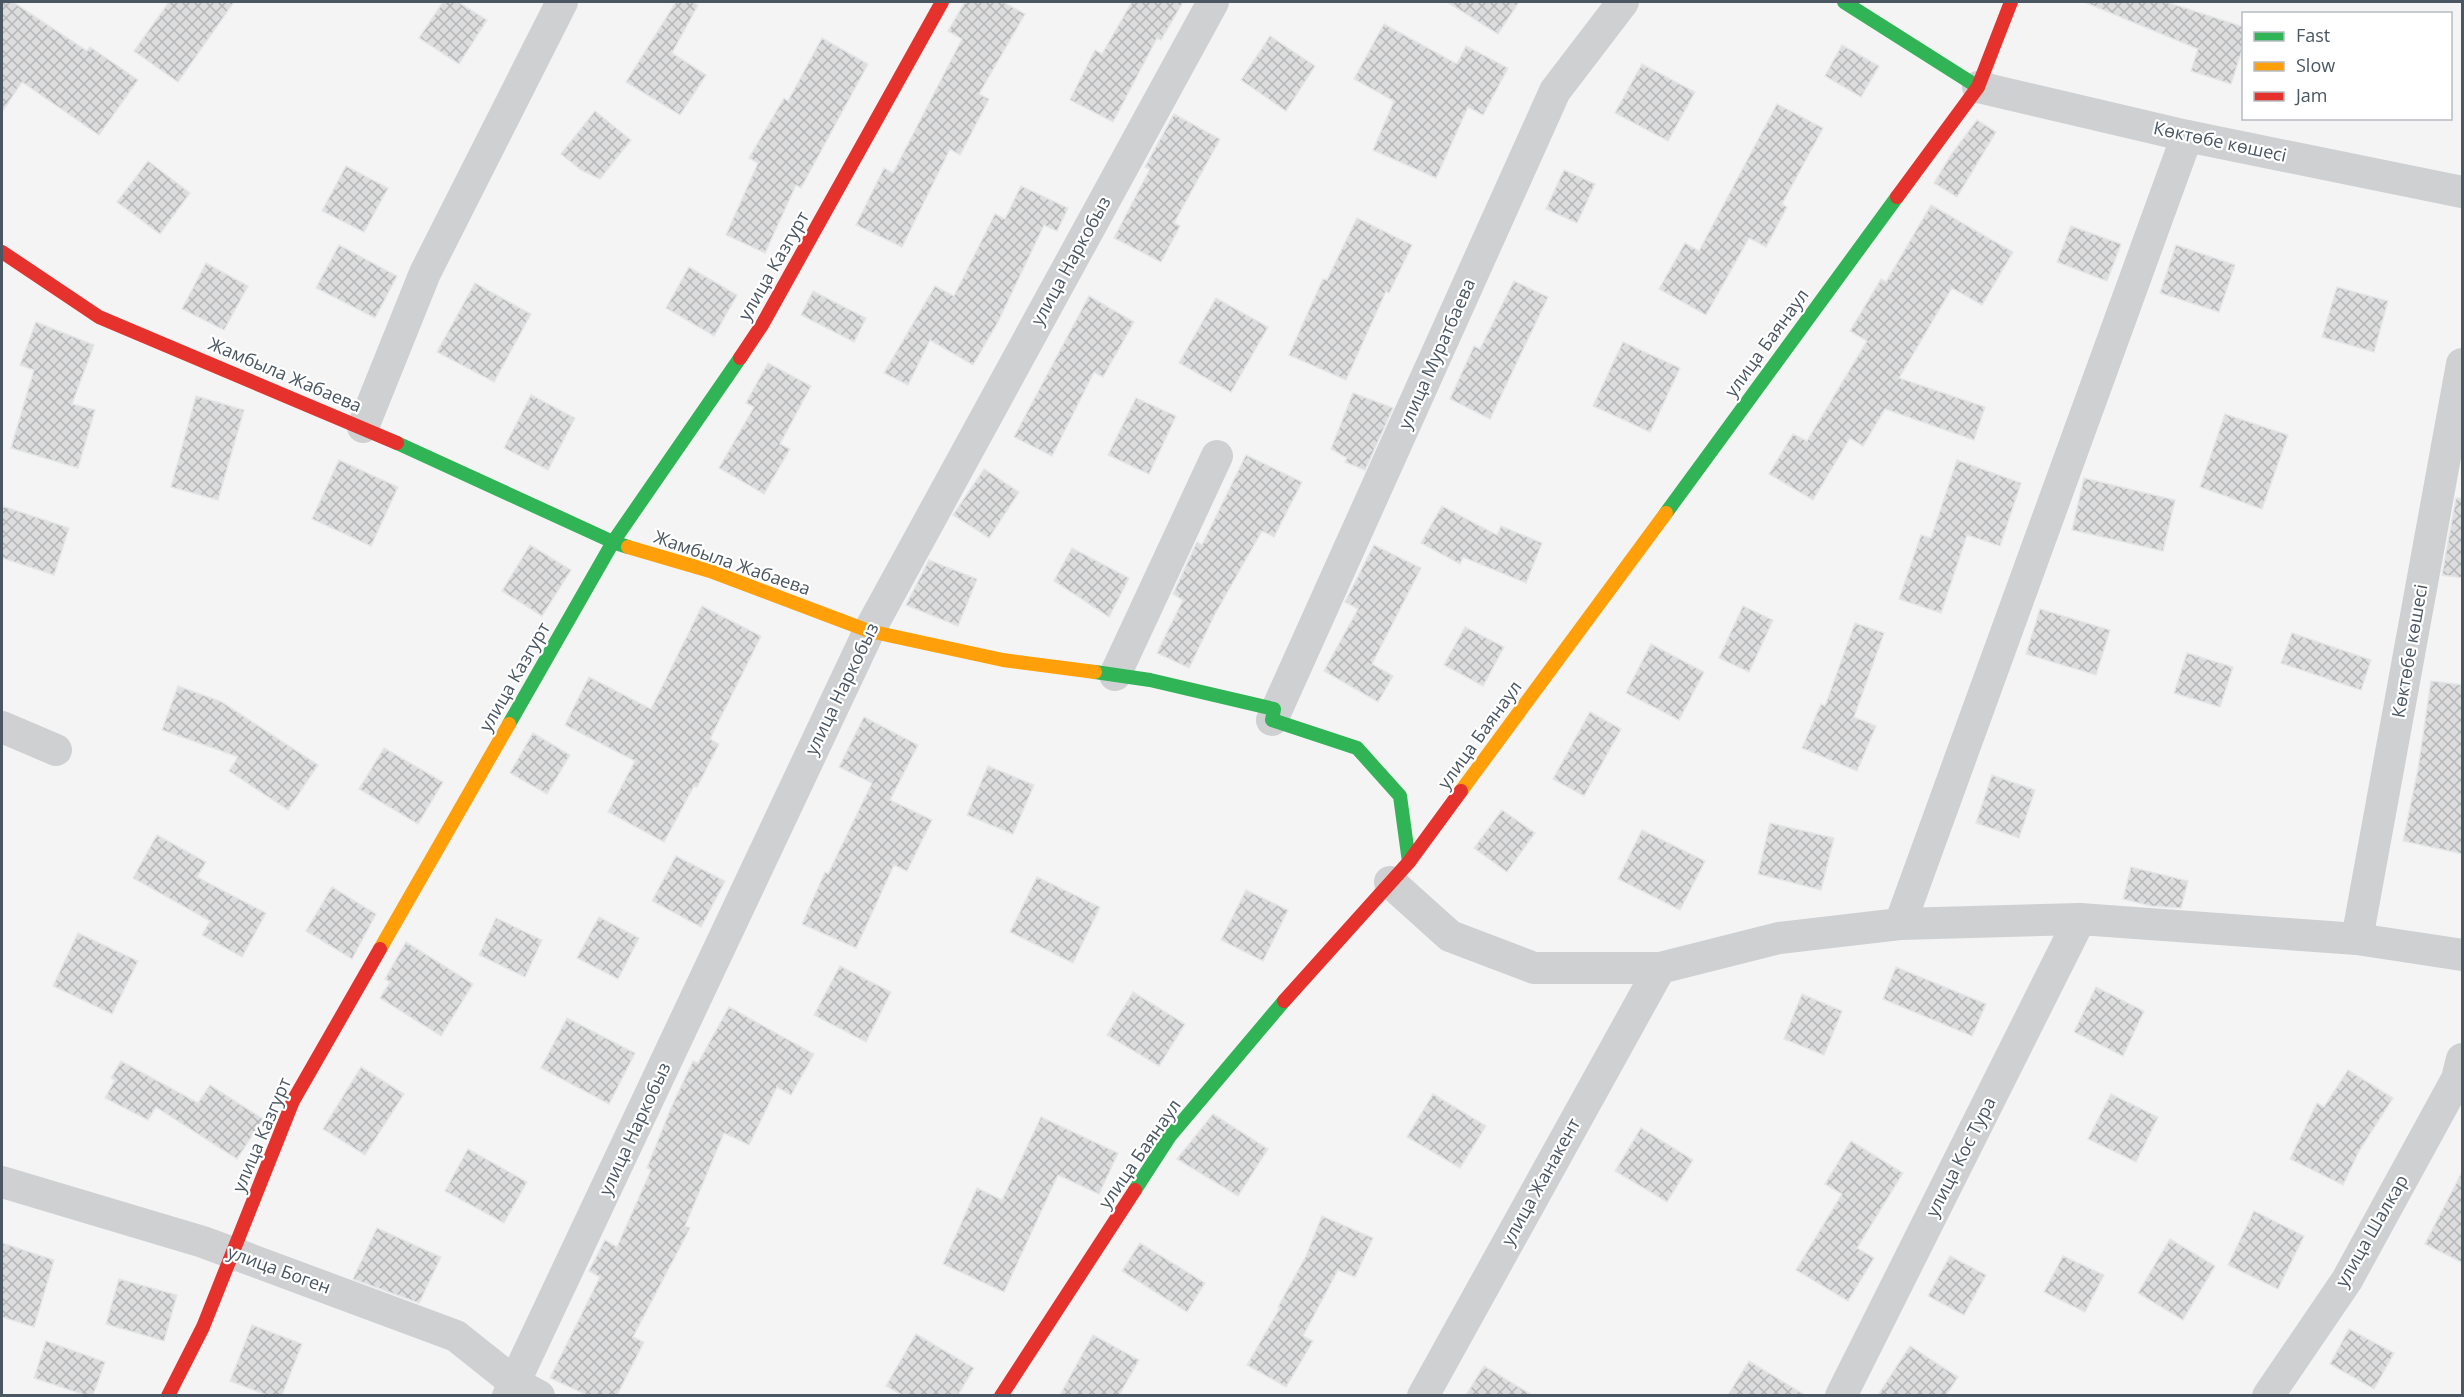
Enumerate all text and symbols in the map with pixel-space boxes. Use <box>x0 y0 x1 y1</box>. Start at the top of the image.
legend <box>2242 12 2452 120</box>
text: Fast <box>2296 23 2330 47</box>
text: Slow <box>2296 53 2335 77</box>
text: Jam <box>2294 83 2328 107</box>
street label: Көктөбе көшесі <box>2152 115 2289 167</box>
street label: улица Наркобыз <box>1025 192 1116 329</box>
street label: улица Казгурт <box>732 206 814 325</box>
street label: улица Муратбаева <box>1392 274 1480 433</box>
street label: улица Баянаул <box>1719 283 1814 401</box>
street label: Жамбыла Жабаева <box>205 331 366 417</box>
street label: Жамбыла Жабаева <box>651 524 814 600</box>
street label: Көктөбе көшесі <box>2385 582 2433 720</box>
street label: улица Казгурт <box>473 617 555 736</box>
street label: улица Наркобыз <box>799 618 884 759</box>
street label: улица Баянаул <box>1432 675 1527 793</box>
street label: улица Наркобыз <box>593 1058 675 1199</box>
street label: улица Казгурт <box>226 1073 296 1196</box>
street label: улица Кос Тура <box>1920 1092 2001 1221</box>
street label: улица Баянаул <box>1093 1094 1186 1213</box>
street label: улица Жанакент <box>1495 1113 1585 1250</box>
street label: улица Шалкар <box>2329 1170 2413 1291</box>
street label: улица Боген <box>225 1239 334 1299</box>

